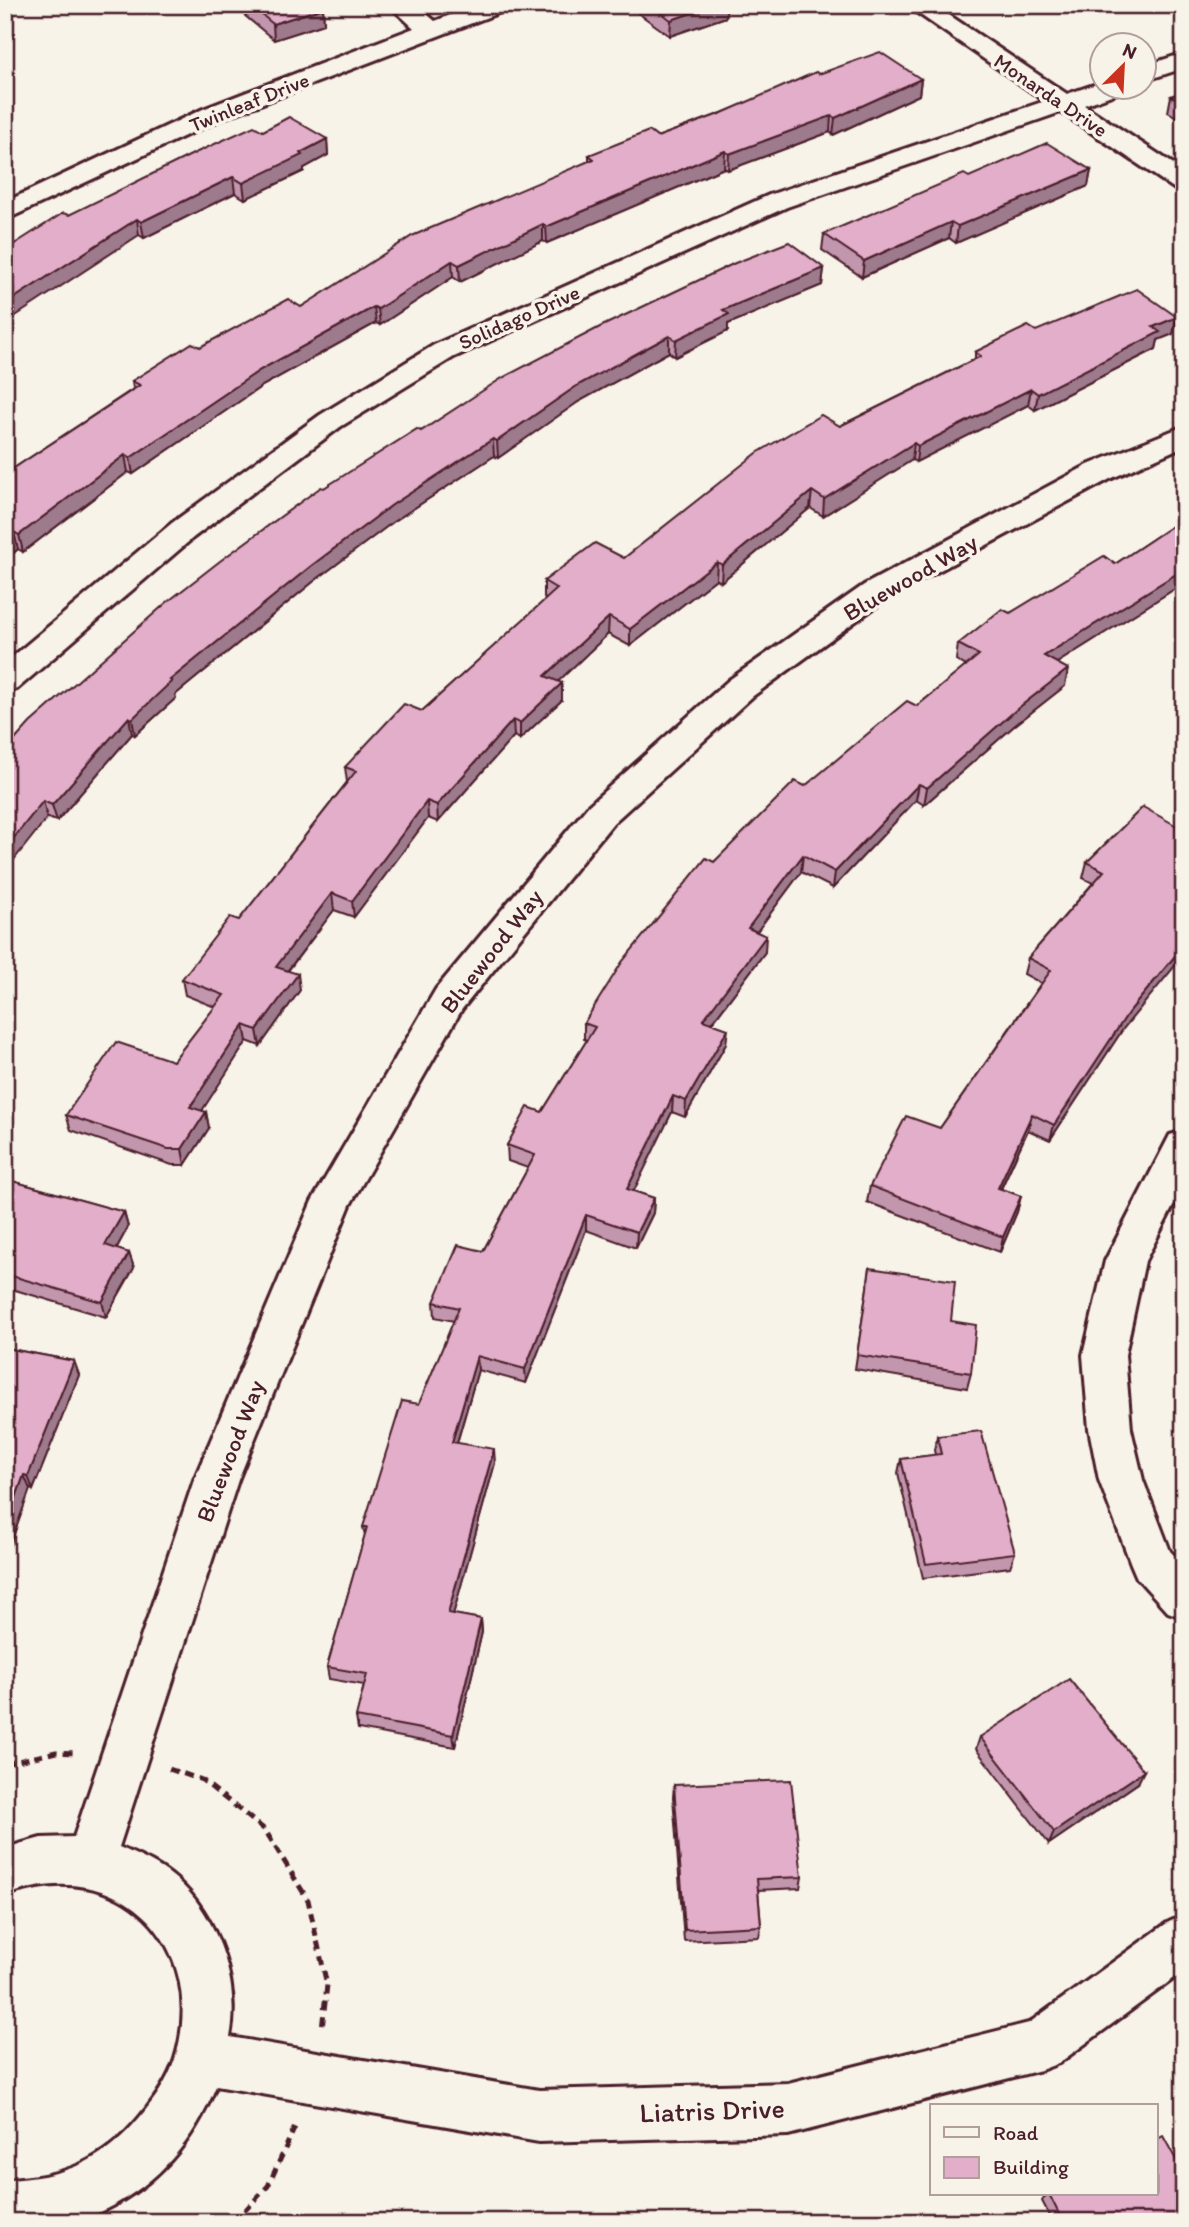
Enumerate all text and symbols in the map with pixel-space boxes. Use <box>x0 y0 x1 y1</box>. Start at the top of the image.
north arrow <box>1088 32 1158 102</box>
text: N <box>1119 38 1140 64</box>
street label: Monarda Drive <box>989 48 1113 142</box>
street label: Twinleaf Drive <box>185 67 313 137</box>
street label: Solidago Drive <box>455 279 583 355</box>
street label: Bluewood Way <box>838 527 982 627</box>
street label: Bluewood Way <box>433 883 549 1019</box>
street label: Bluewood Way <box>190 1376 270 1526</box>
street label: Liatris Drive <box>639 2090 785 2130</box>
legend <box>930 2104 1158 2196</box>
text: Road <box>993 2120 1039 2145</box>
text: Building <box>993 2154 1069 2179</box>

